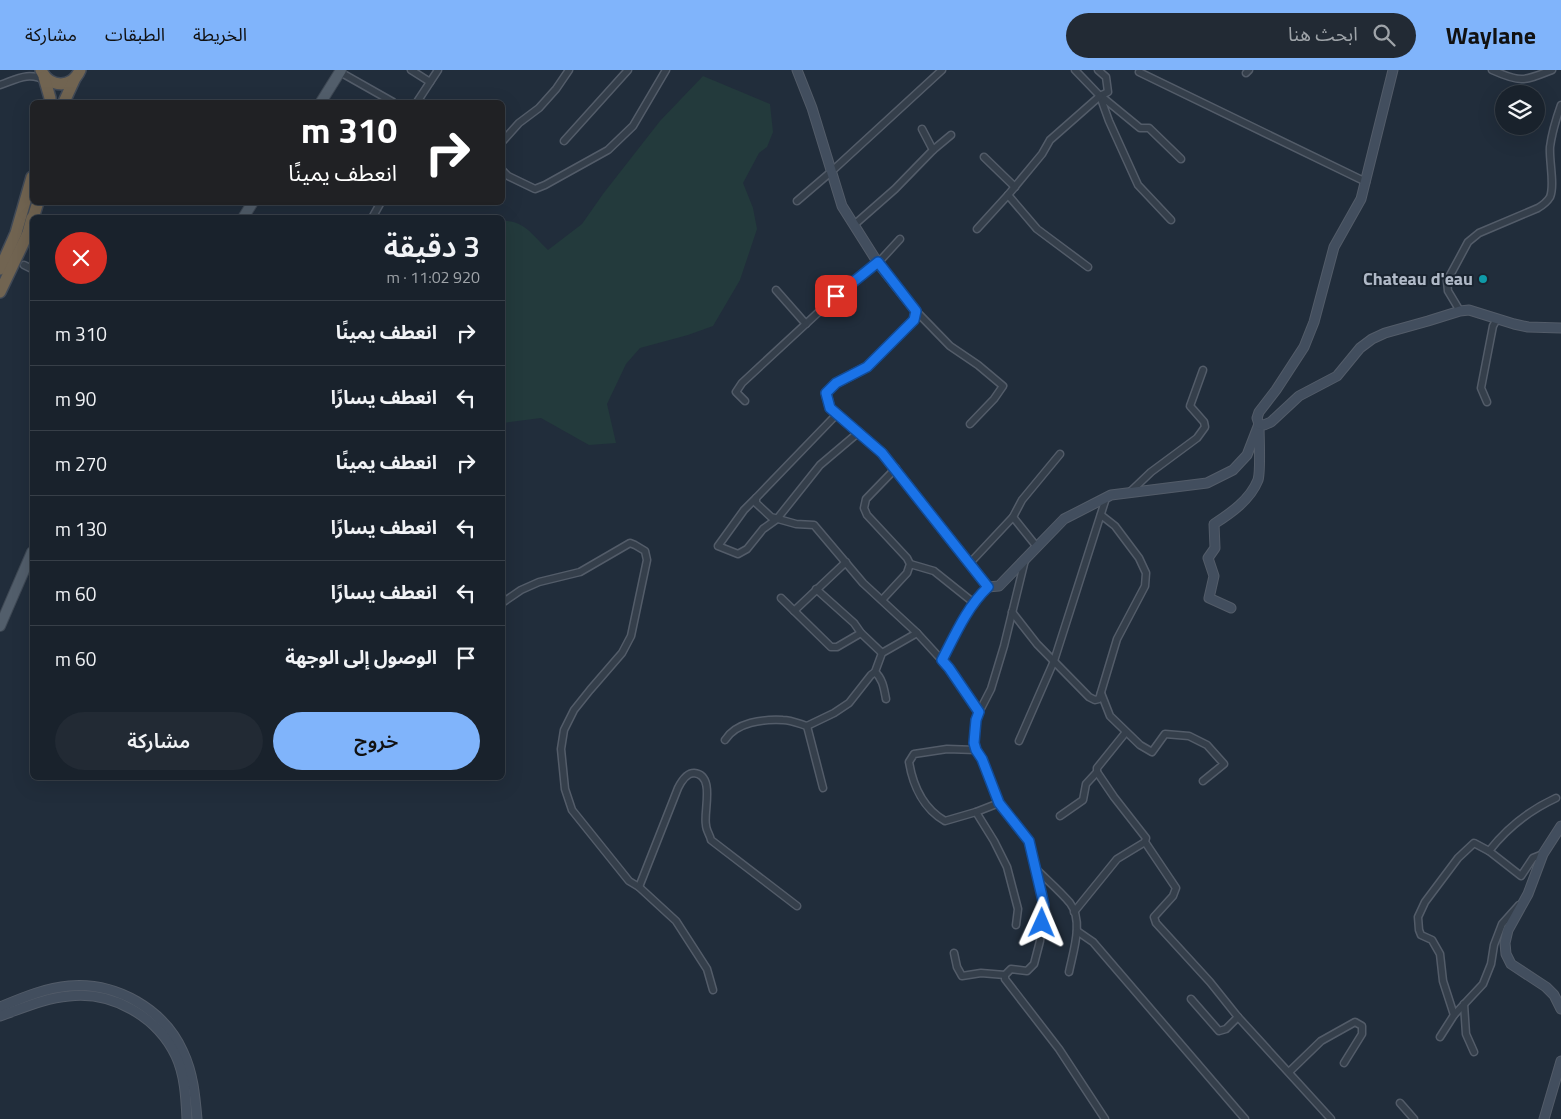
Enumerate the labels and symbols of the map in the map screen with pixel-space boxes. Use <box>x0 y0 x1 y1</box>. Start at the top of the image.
place label: Chateau d'eau <box>1363 265 1473 292</box>
marker: Chateau d'eau <box>1477 273 1489 285</box>
pin <box>815 275 857 317</box>
position arrow <box>1015 896 1067 948</box>

